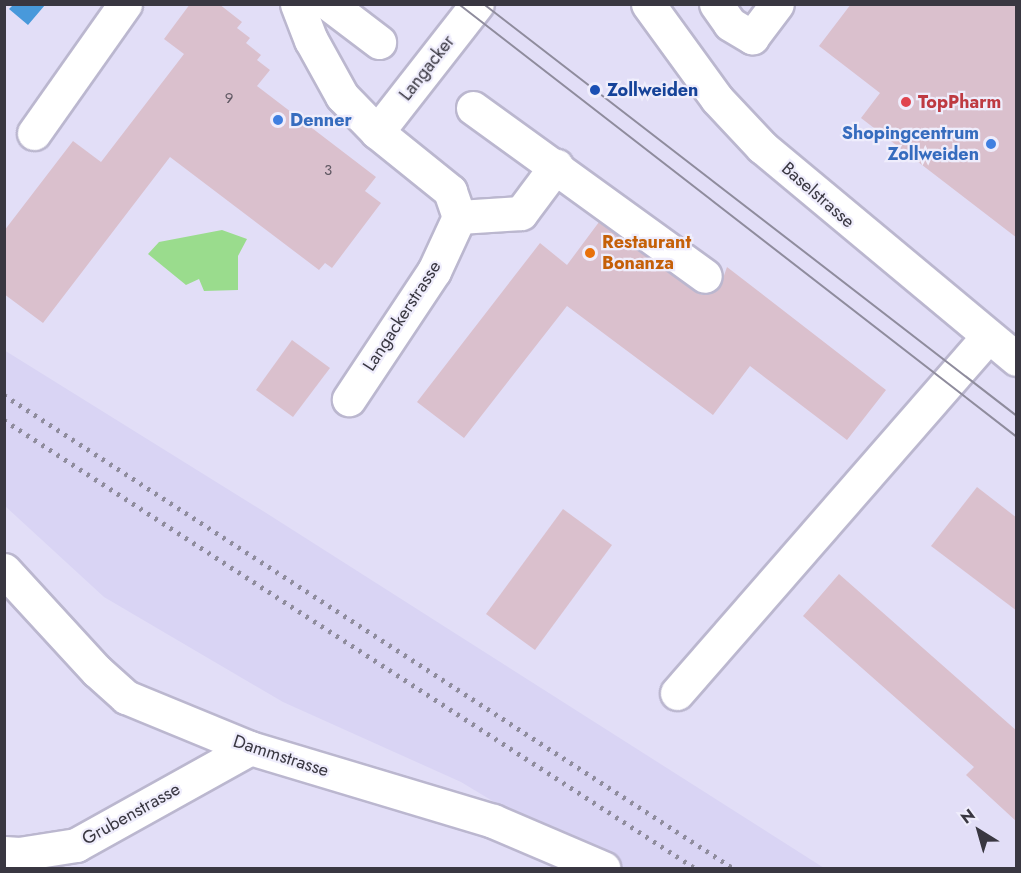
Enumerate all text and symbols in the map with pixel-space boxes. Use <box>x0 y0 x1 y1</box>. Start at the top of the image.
street label: Langacker <box>395 31 459 105</box>
place label: Zollweiden <box>607 79 698 101</box>
marker: Zollweiden <box>588 83 602 97</box>
house number: 9 <box>225 90 233 108</box>
place label: TopPharm <box>918 91 1001 113</box>
marker: TopPharm <box>899 95 913 109</box>
place label: Denner <box>290 109 352 131</box>
marker: Denner <box>271 113 285 127</box>
place label: Shopingcentrum Zollweiden <box>842 123 979 166</box>
marker: Shopingcentrum Zollweiden <box>984 137 998 151</box>
street label: Baselstrasse <box>777 157 859 233</box>
house number: 3 <box>324 162 332 180</box>
place label: Restaurant Bonanza <box>602 232 691 274</box>
marker: Restaurant Bonanza <box>583 246 597 260</box>
street label: Langackerstrasse <box>358 257 446 375</box>
street label: Dammstrasse <box>231 730 331 782</box>
street label: Grubenstrasse <box>78 778 184 850</box>
north arrow <box>949 801 1009 861</box>
text: N <box>956 803 980 829</box>

